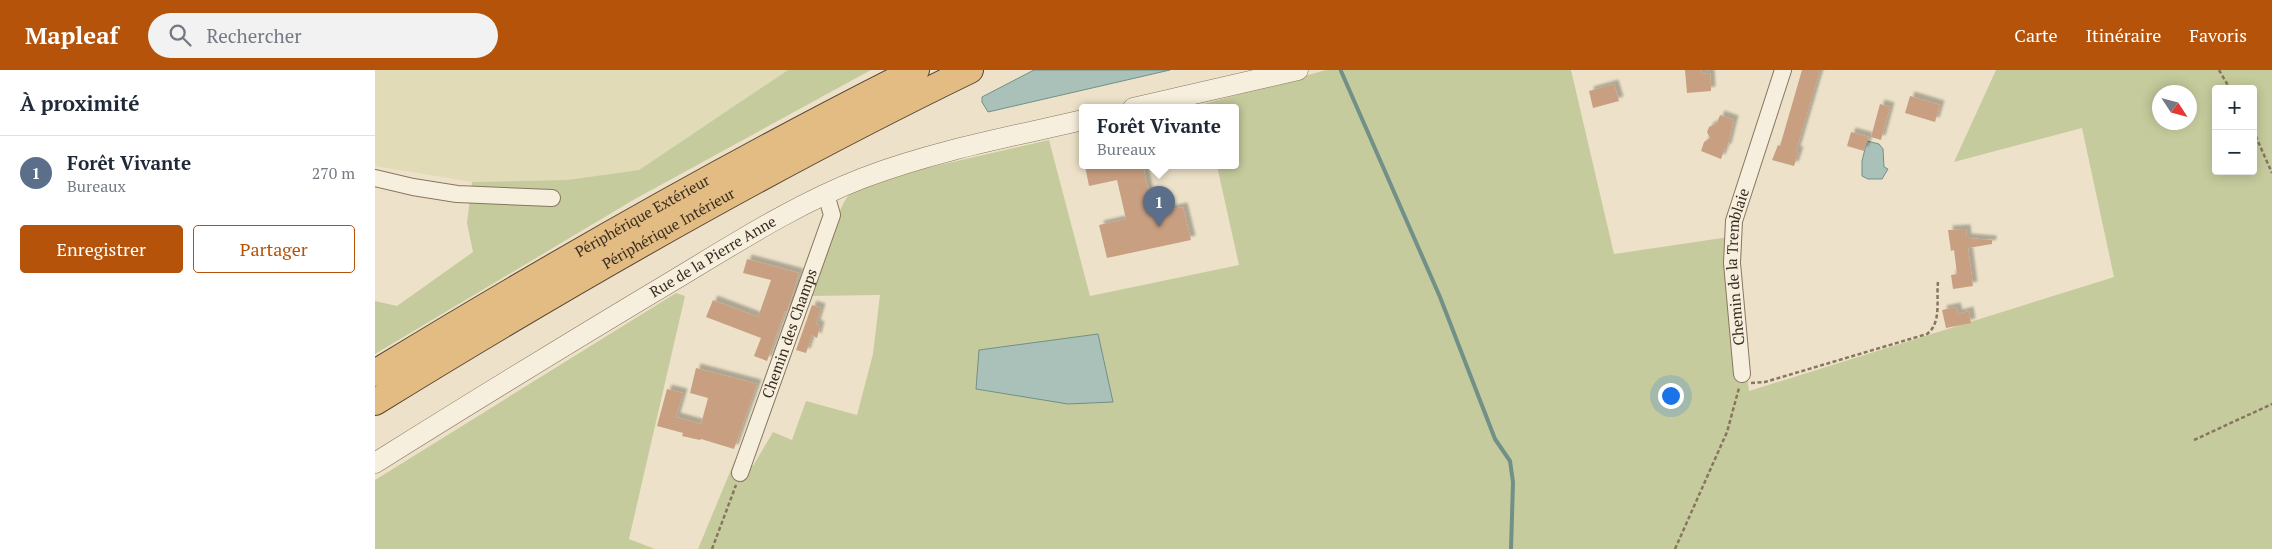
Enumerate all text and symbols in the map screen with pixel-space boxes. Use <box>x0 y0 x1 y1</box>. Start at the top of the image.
search box <box>148 13 498 58</box>
text: Mapleaf <box>25 19 118 51</box>
icon: search <box>166 21 194 49</box>
text: Rechercher <box>206 23 302 48</box>
text: Carte <box>2014 23 2058 47</box>
text: Itinéraire <box>2086 23 2161 47</box>
text: Favoris <box>2189 23 2247 47</box>
north arrow <box>2152 85 2197 130</box>
map controls <box>2212 85 2257 175</box>
button: + <box>2212 85 2257 130</box>
text: À proximité <box>20 89 140 117</box>
popup <box>1079 104 1239 169</box>
text: Forêt Vivante <box>1097 113 1221 138</box>
button: − <box>2212 130 2257 175</box>
text: Bureaux <box>1097 138 1156 160</box>
text: Forêt Vivante <box>67 150 191 175</box>
text: 1 <box>31 162 41 184</box>
text: 270 m <box>312 162 355 184</box>
street label: Périphérique Extérieur <box>571 169 713 261</box>
text: Bureaux <box>67 175 126 197</box>
street label: Périphérique Intérieur <box>598 182 738 273</box>
street label: Chemin de la Tremblaie <box>1721 185 1753 347</box>
pin: 1 <box>1143 186 1175 227</box>
street label: Rue de la Pierre Anne <box>646 211 779 301</box>
button: Enregistrer <box>20 225 183 273</box>
button: Partager <box>193 225 355 273</box>
street label: Chemin des Champs <box>756 266 821 401</box>
your location <box>1658 383 1684 409</box>

